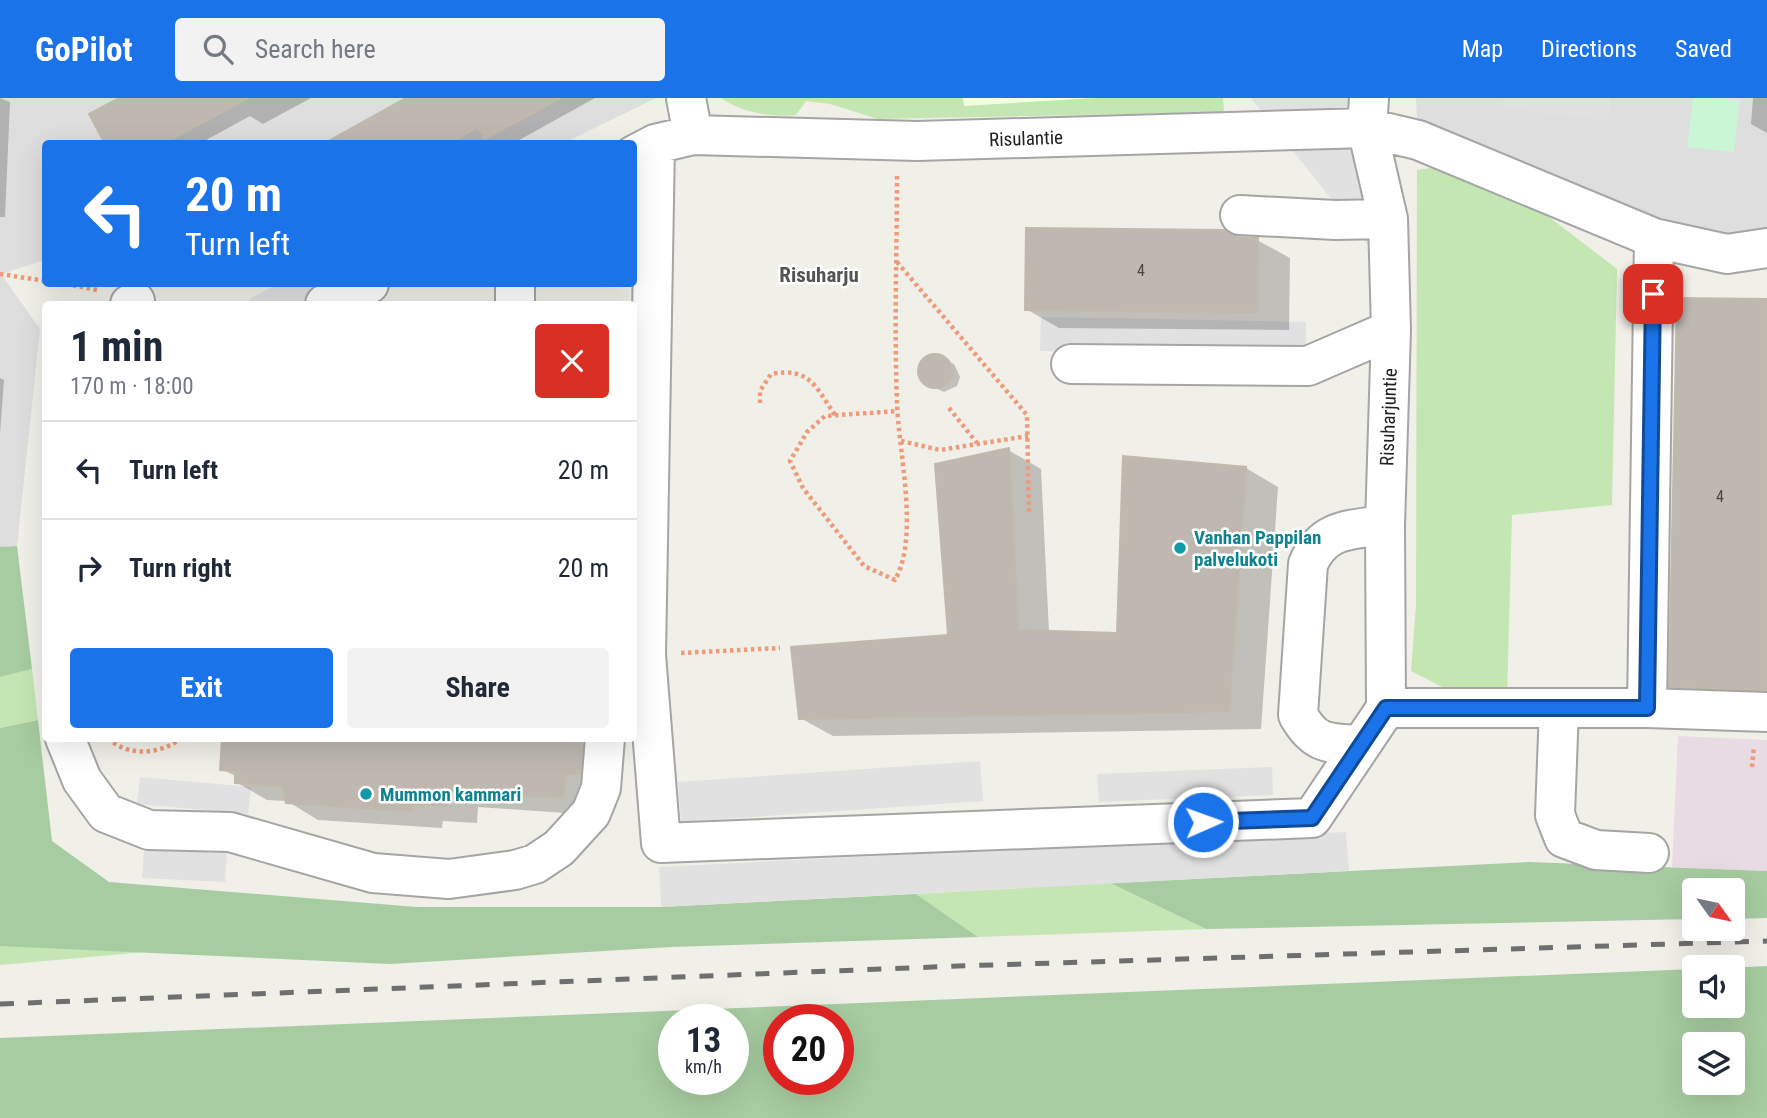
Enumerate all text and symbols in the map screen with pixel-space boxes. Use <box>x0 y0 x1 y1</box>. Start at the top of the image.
search box <box>175 18 665 81</box>
text: GoPilot <box>35 30 133 69</box>
icon: search <box>199 30 237 68</box>
text: Search here <box>255 34 376 64</box>
text: Map <box>1462 35 1503 63</box>
text: Directions <box>1541 35 1637 63</box>
text: Saved <box>1675 35 1732 63</box>
street label: Risulantie <box>989 126 1063 151</box>
text: 20 m <box>185 166 282 223</box>
icon: left <box>70 168 161 259</box>
text: Turn left <box>185 225 290 263</box>
house number: 4 <box>1137 261 1145 280</box>
district label: Risuharju <box>779 263 859 287</box>
pin <box>1623 264 1683 324</box>
icon: arrive <box>1634 275 1672 313</box>
text: 1 min <box>70 322 163 371</box>
button: close <box>535 324 609 398</box>
street label: Risuharjuntie <box>1375 368 1402 466</box>
text: 170 m · 18:00 <box>70 373 194 400</box>
icon: left <box>70 451 108 489</box>
text: Turn left <box>129 455 218 485</box>
text: 20 m <box>558 455 609 485</box>
house number: 4 <box>1716 487 1724 506</box>
place label: Vanhan Pappilan palvelukoti <box>1194 526 1321 571</box>
marker: Vanhan Pappilan palvelukoti <box>1172 540 1188 556</box>
icon: right <box>70 549 108 587</box>
text: Turn right <box>129 553 231 583</box>
text: 20 m <box>558 553 609 583</box>
button: Exit <box>70 648 333 728</box>
button: Share <box>347 648 609 728</box>
place label: Mummon kammari <box>380 783 521 806</box>
position arrow <box>1166 785 1240 859</box>
marker: Mummon kammari <box>358 786 374 802</box>
north arrow <box>1682 878 1745 942</box>
map controls <box>1682 878 1745 1095</box>
button: sound <box>1682 955 1745 1018</box>
speed limit sign: 20 <box>763 1004 854 1095</box>
text: 13 <box>686 1020 721 1061</box>
button: layers <box>1682 1032 1745 1095</box>
text: km/h <box>685 1056 722 1077</box>

